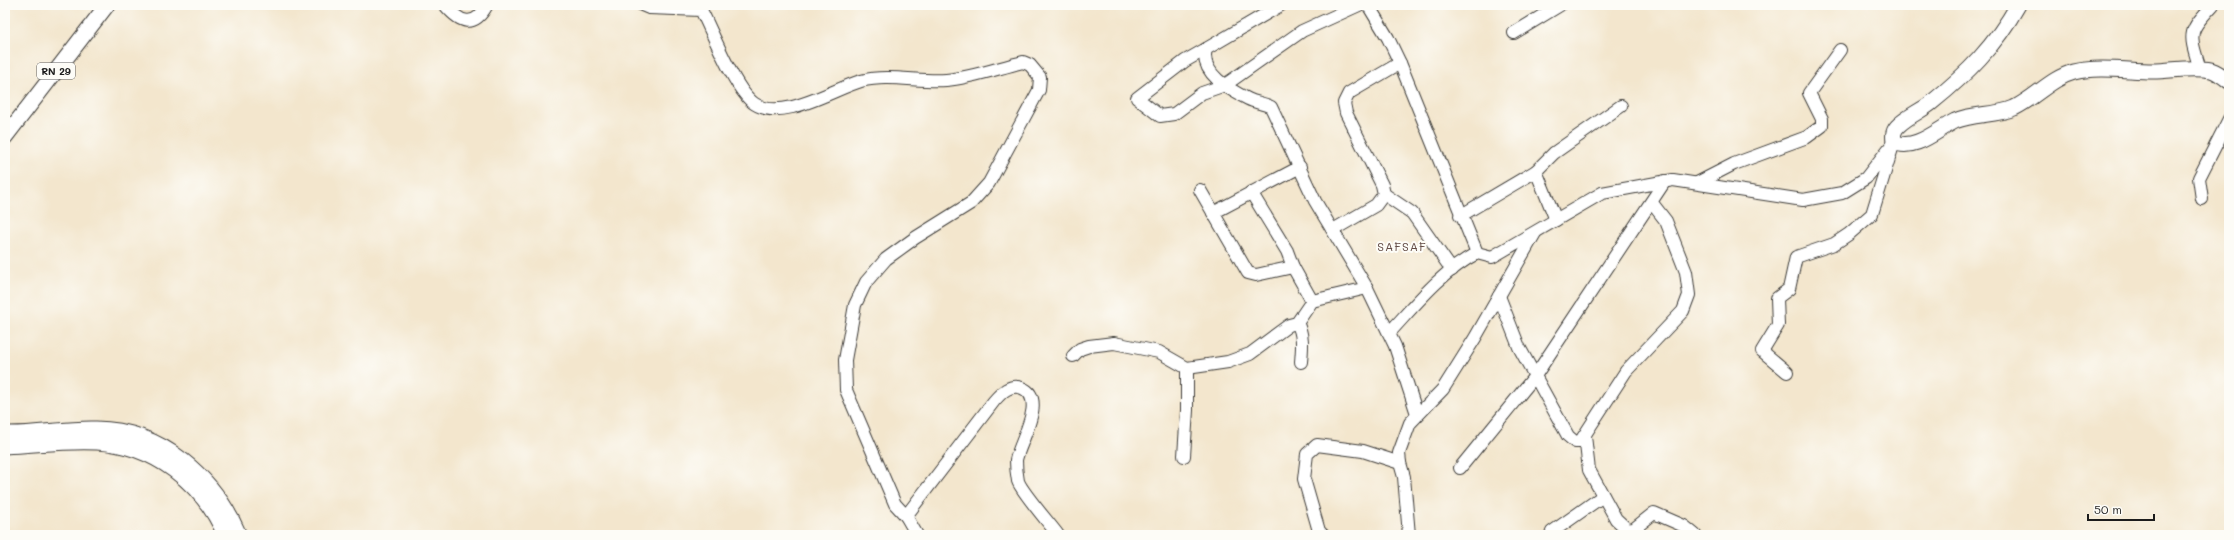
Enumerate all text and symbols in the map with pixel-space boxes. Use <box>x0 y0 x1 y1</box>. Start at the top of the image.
road number: RN 29 <box>37 63 75 79</box>
district label: SAFSAF <box>1377 238 1427 254</box>
scale bar <box>2088 496 2154 522</box>
text: 50 m <box>2094 501 2122 517</box>

